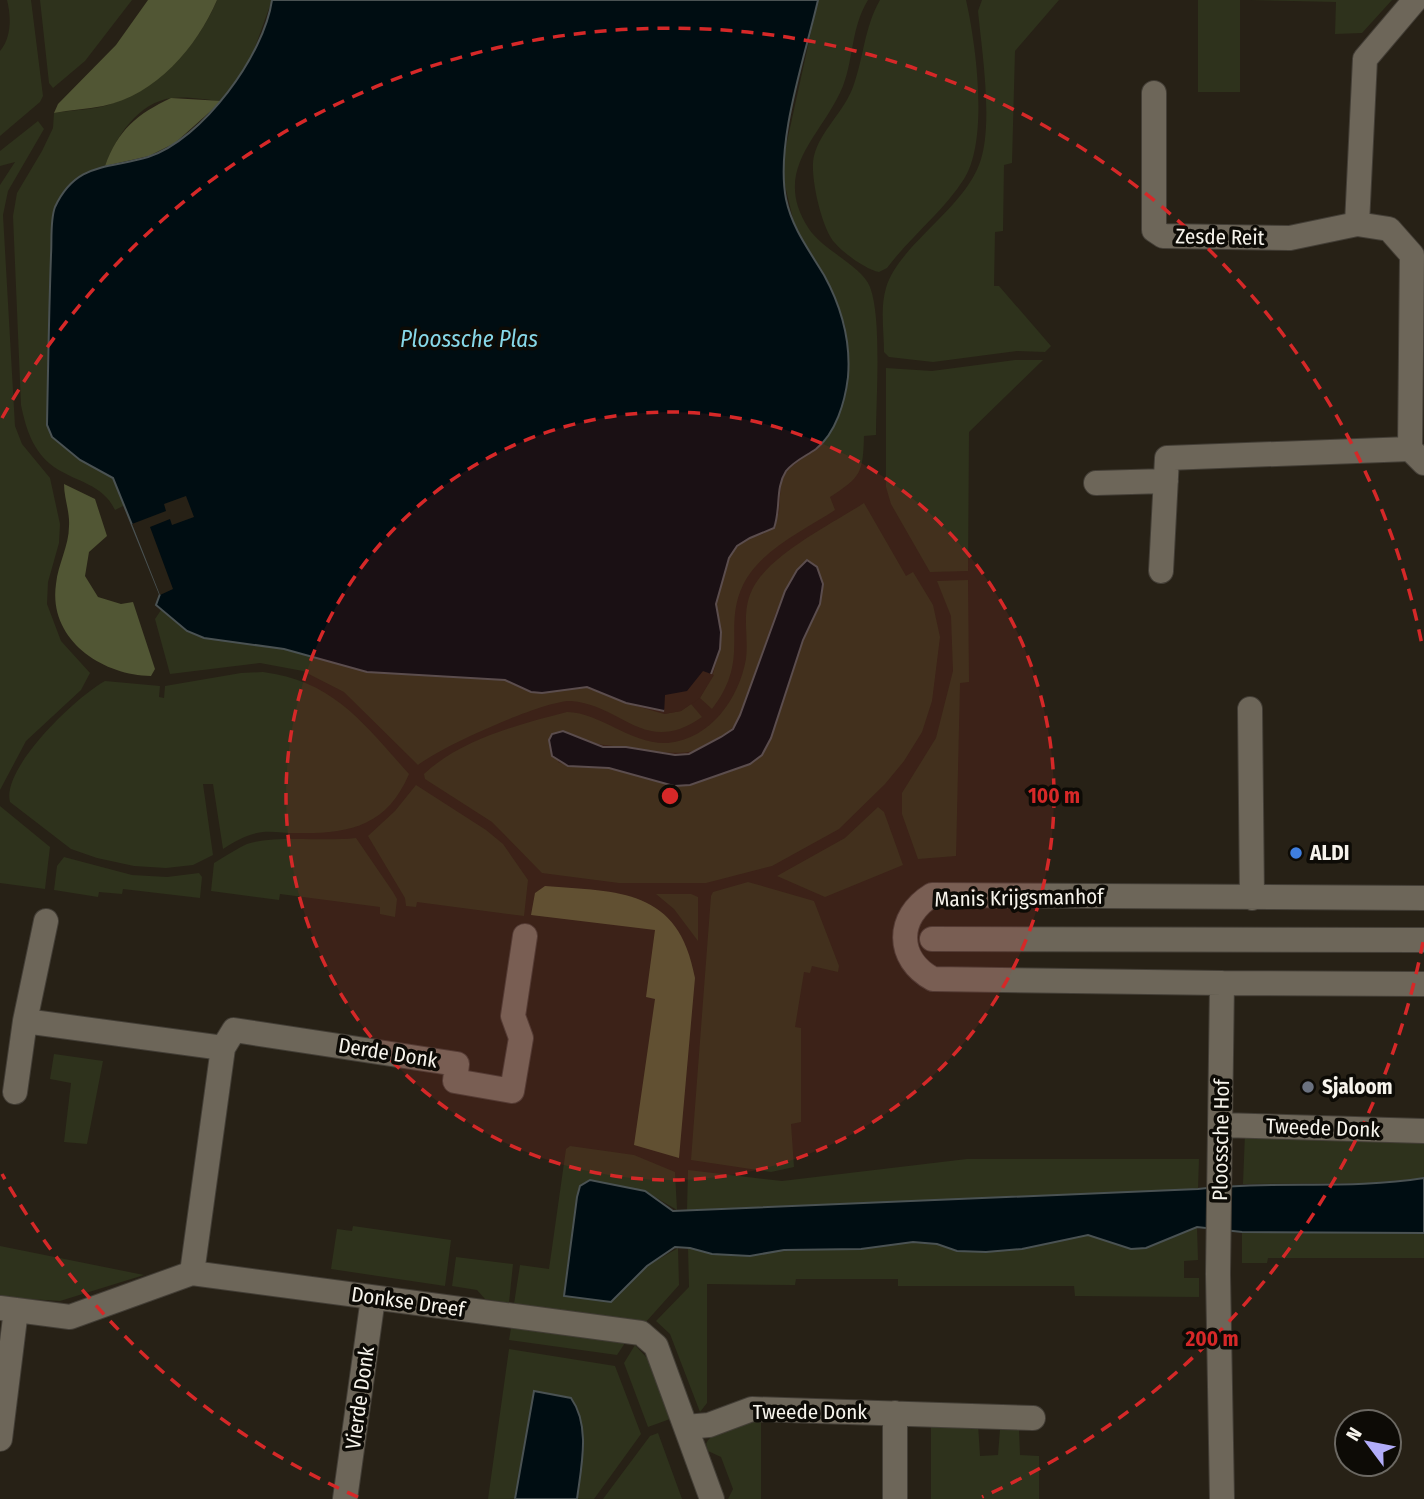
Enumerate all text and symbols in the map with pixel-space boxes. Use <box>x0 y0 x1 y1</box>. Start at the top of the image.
street label: Zesde Reit <box>1175 223 1265 251</box>
water label: Ploossche Plas <box>400 325 538 353</box>
text: 100 m <box>1028 783 1080 809</box>
centre of rings <box>658 784 682 808</box>
place label: ALDI <box>1309 840 1349 866</box>
marker: ALDI <box>1288 845 1304 861</box>
street label: Manis Krijgsmanhof <box>934 883 1105 912</box>
street label: Derde Donk <box>337 1032 440 1074</box>
place label: Sjaloom <box>1322 1074 1393 1100</box>
street label: Ploossche Hof <box>1207 1077 1235 1201</box>
marker: Sjaloom <box>1300 1079 1316 1095</box>
street label: Tweede Donk <box>1265 1113 1381 1143</box>
street label: Donkse Dreef <box>350 1281 468 1323</box>
text: 200 m <box>1184 1326 1239 1352</box>
street label: Vierde Donk <box>340 1345 380 1451</box>
street label: Tweede Donk <box>753 1399 867 1425</box>
north arrow <box>1333 1408 1403 1478</box>
text: N <box>1341 1423 1367 1445</box>

